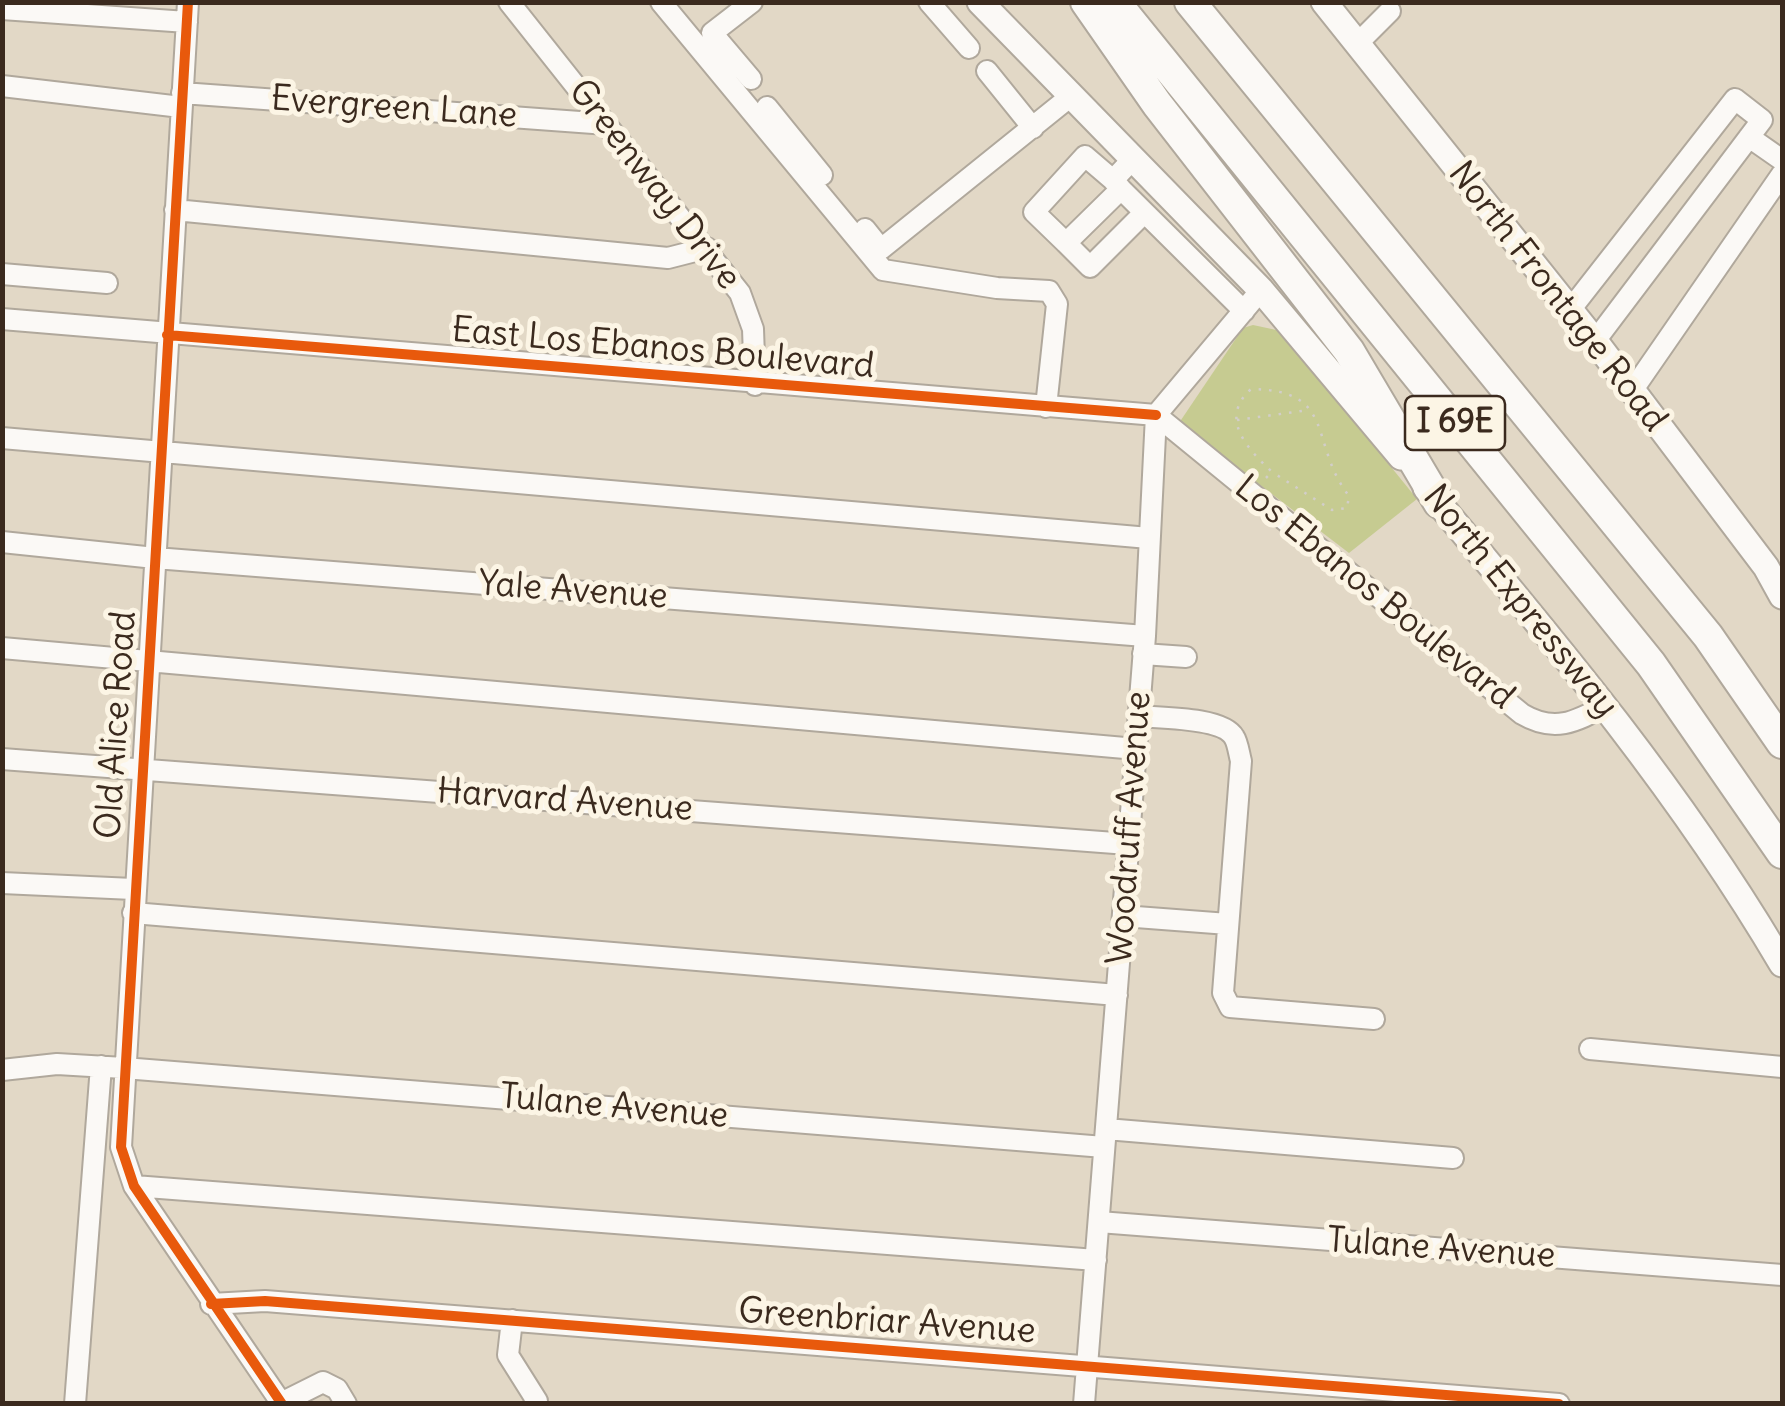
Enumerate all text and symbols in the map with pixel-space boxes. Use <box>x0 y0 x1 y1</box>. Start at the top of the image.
street label: Greenway Drive <box>559 72 749 298</box>
street label: Evergreen Lane <box>269 78 519 138</box>
street label: North Frontage Road <box>1439 154 1675 440</box>
street label: East Los Ebanos Boulevard <box>450 310 876 388</box>
road number: I 69E <box>1405 396 1505 450</box>
street label: Los Ebanos Boulevard <box>1226 467 1522 719</box>
street label: North Expressway <box>1413 477 1627 727</box>
street label: Yale Avenue <box>477 563 669 619</box>
street label: Old Alice Road <box>88 610 146 840</box>
street label: Woodruff Avenue <box>1100 690 1160 966</box>
street label: Harvard Avenue <box>436 771 694 831</box>
street label: Tulane Avenue <box>498 1076 730 1138</box>
street label: Tulane Avenue <box>1325 1220 1557 1278</box>
street label: Greenbriar Avenue <box>737 1291 1037 1353</box>

